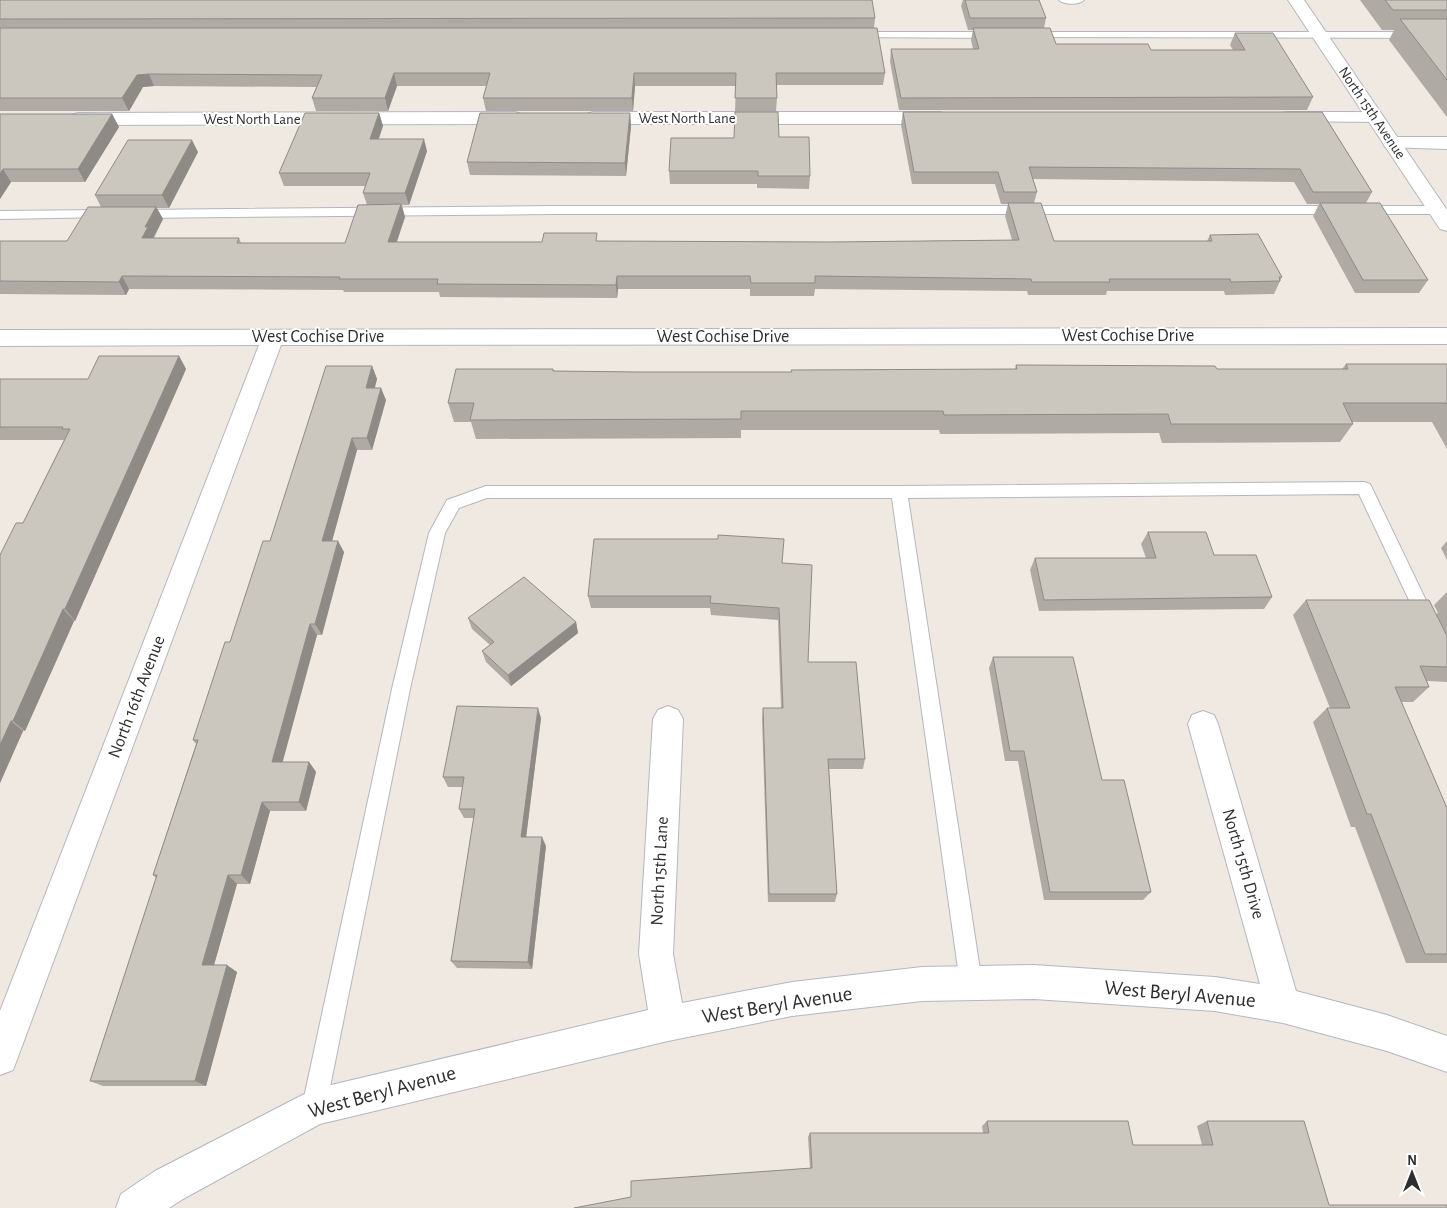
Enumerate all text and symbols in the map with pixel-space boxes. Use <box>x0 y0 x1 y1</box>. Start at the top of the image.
street label: North 15th Avenue <box>1336 64 1408 162</box>
street label: West North Lane <box>638 111 736 126</box>
street label: West North Lane <box>203 112 301 127</box>
street label: West Cochise Drive <box>1062 327 1194 345</box>
street label: West Cochise Drive <box>252 328 384 346</box>
street label: West Cochise Drive <box>657 328 789 346</box>
street label: North 16th Avenue <box>105 633 169 761</box>
street label: North 15th Drive <box>1219 807 1267 921</box>
street label: North 15th Lane <box>648 816 672 926</box>
street label: West Beryl Avenue <box>1103 977 1257 1011</box>
street label: West Beryl Avenue <box>700 983 854 1027</box>
street label: West Beryl Avenue <box>306 1062 458 1122</box>
north arrow <box>1387 1148 1437 1198</box>
text: N <box>1407 1154 1417 1168</box>

